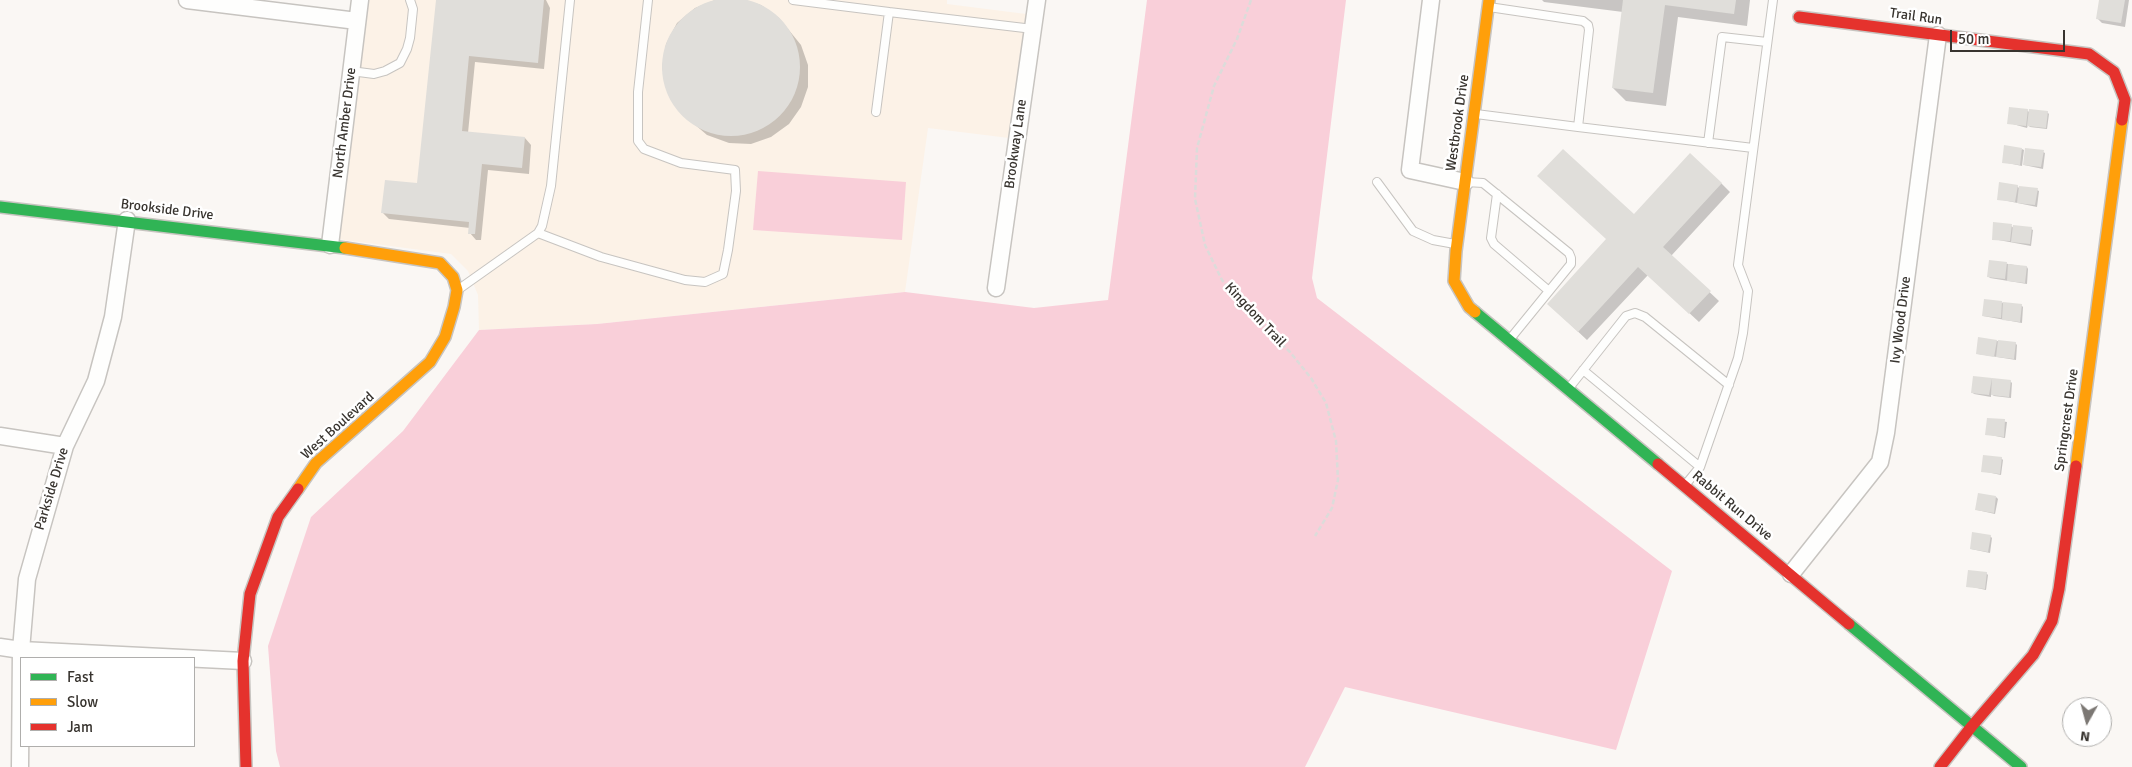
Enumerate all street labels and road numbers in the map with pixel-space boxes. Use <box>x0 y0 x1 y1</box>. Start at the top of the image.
street label: Trail Run <box>1889 5 1943 29</box>
street label: North Amber Drive <box>330 67 360 179</box>
street label: Westbrook Drive <box>1443 73 1473 173</box>
street label: Brookway Lane <box>1001 98 1031 190</box>
street label: Brookside Drive <box>120 196 214 224</box>
street label: Ivy Wood Drive <box>1887 275 1915 365</box>
street label: Kingdom Trail <box>1221 279 1289 351</box>
street label: Springcrest Drive <box>2051 368 2083 472</box>
street label: West Boulevard <box>298 389 378 463</box>
street label: Parkside Drive <box>31 446 73 532</box>
street label: Rabbit Run Drive <box>1688 468 1776 544</box>

